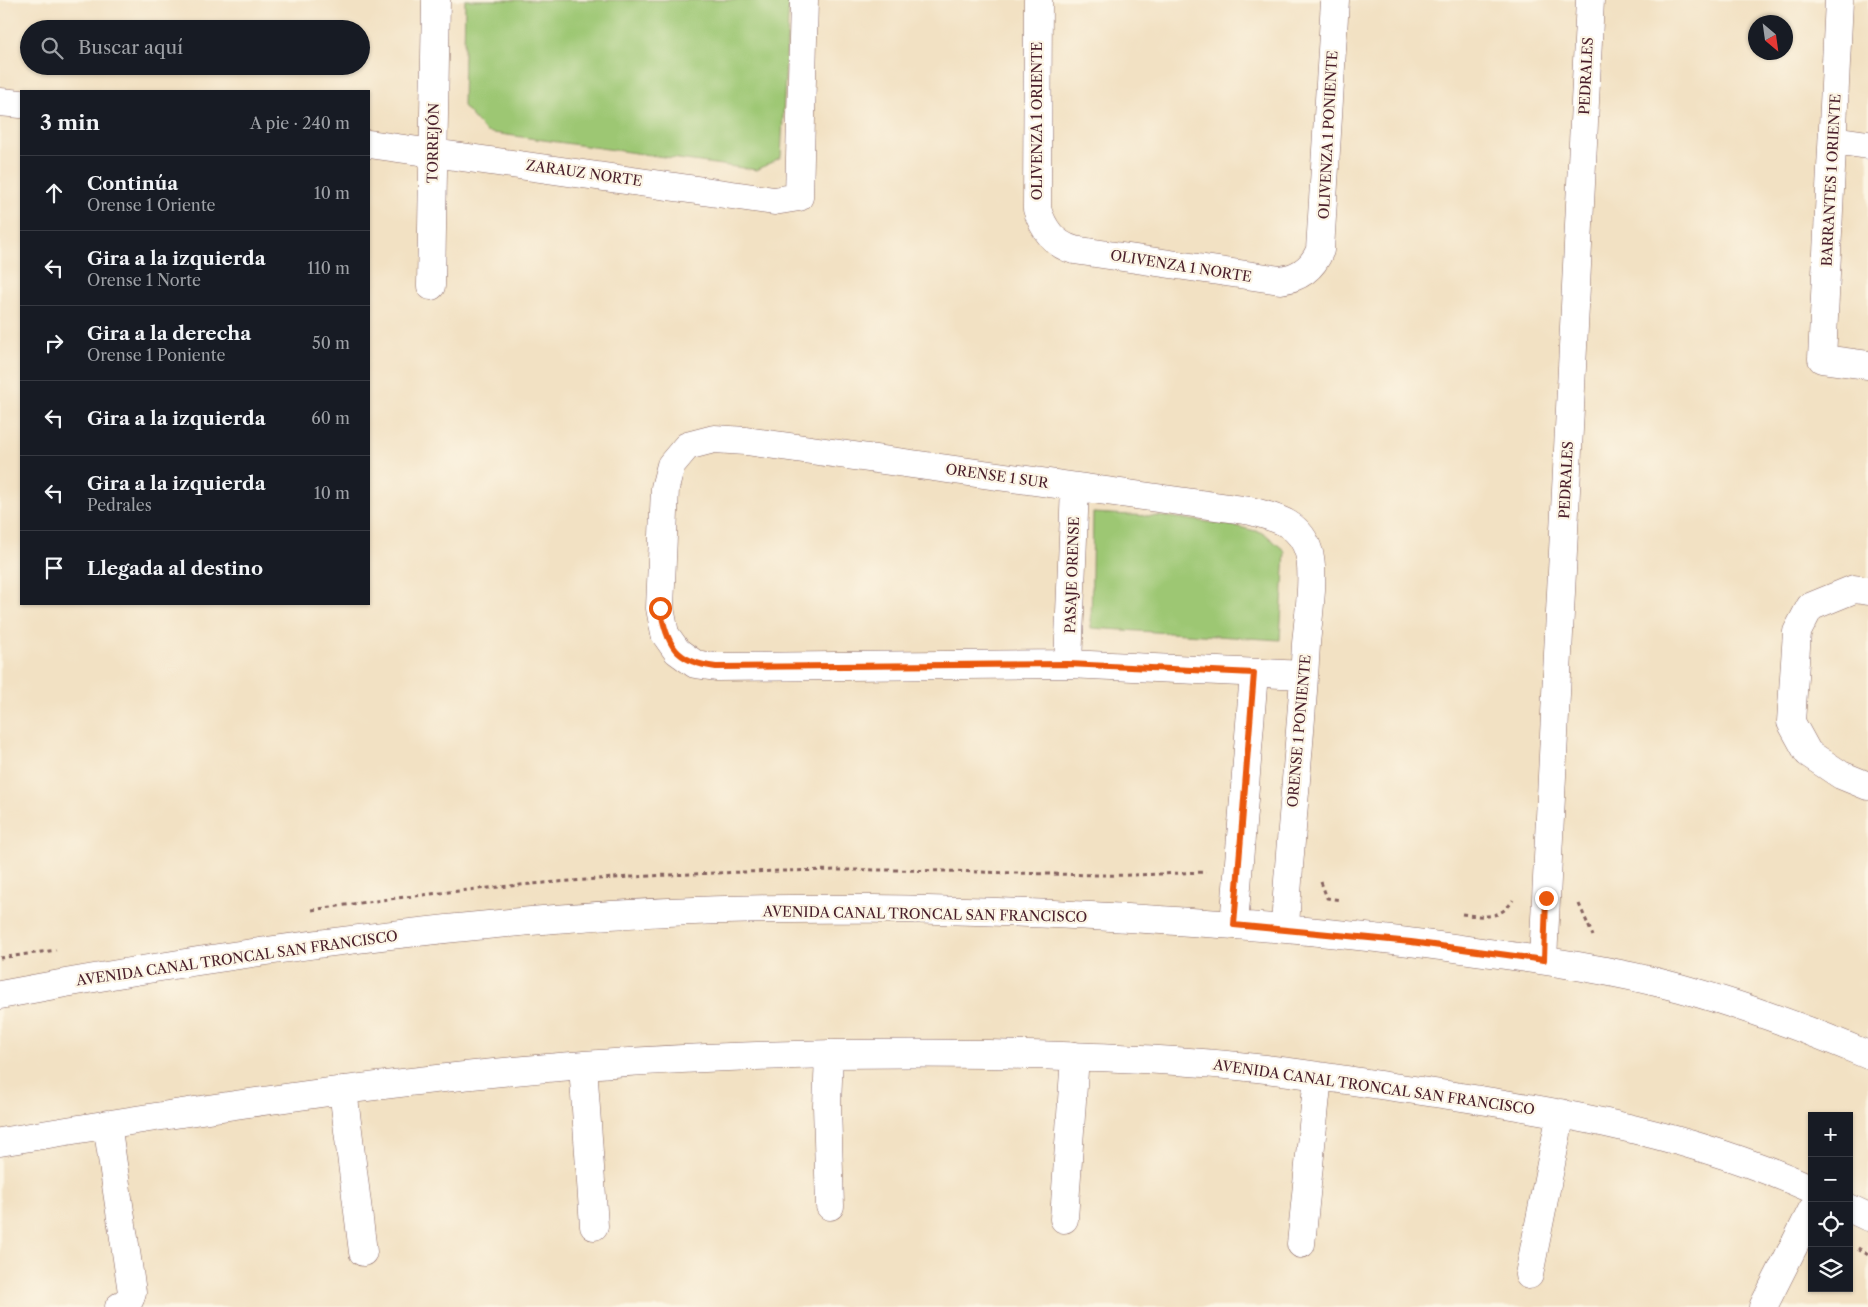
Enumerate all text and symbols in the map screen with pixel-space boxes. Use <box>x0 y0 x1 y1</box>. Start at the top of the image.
north arrow <box>1748 15 1793 60</box>
search box <box>20 20 370 75</box>
icon: search <box>38 34 66 62</box>
text: Buscar aquí <box>78 36 183 59</box>
street label: PEDRALES <box>1575 37 1597 115</box>
street label: OLIVENZA 1 ORIENTE <box>1028 42 1046 200</box>
street label: OLIVENZA 1 PONIENTE <box>1315 50 1341 220</box>
street label: BARRANTES 1 ORIENTE <box>1817 93 1845 267</box>
street label: TORREJÓN <box>422 102 443 183</box>
text: 3 min <box>40 110 100 135</box>
text: A pie · 240 m <box>250 113 350 133</box>
street label: ZARAUZ NORTE <box>525 156 643 190</box>
text: Continúa <box>87 172 178 195</box>
icon: ahead <box>40 179 68 207</box>
text: 10 m <box>314 183 350 203</box>
text: Orense 1 Oriente <box>87 195 216 215</box>
street label: OLIVENZA 1 NORTE <box>1109 246 1253 286</box>
text: Gira a la izquierda <box>87 247 266 270</box>
icon: left <box>40 254 68 282</box>
text: 110 m <box>307 258 350 278</box>
text: Orense 1 Norte <box>87 270 201 290</box>
text: Gira a la derecha <box>87 322 251 345</box>
icon: right <box>40 329 68 357</box>
text: 50 m <box>312 333 350 353</box>
text: Orense 1 Poniente <box>87 345 225 365</box>
icon: left <box>40 404 68 432</box>
text: Gira a la izquierda <box>87 407 266 430</box>
text: 60 m <box>311 408 350 428</box>
street label: PEDRALES <box>1555 441 1577 519</box>
street label: ORENSE 1 SUR <box>944 460 1050 492</box>
text: Gira a la izquierda <box>87 472 266 495</box>
icon: left <box>40 479 68 507</box>
text: 10 m <box>314 483 350 503</box>
text: Pedrales <box>87 495 152 515</box>
street label: PASAJE ORENSE <box>1061 516 1083 634</box>
icon: arrive <box>40 554 68 582</box>
text: Llegada al destino <box>87 557 263 580</box>
route start <box>649 597 672 620</box>
street label: ORENSE 1 PONIENTE <box>1283 654 1315 808</box>
route end <box>1535 887 1558 910</box>
street label: AVENIDA CANAL TRONCAL SAN FRANCISCO <box>762 902 1087 926</box>
street label: AVENIDA CANAL TRONCAL SAN FRANCISCO <box>74 927 399 990</box>
street label: AVENIDA CANAL TRONCAL SAN FRANCISCO <box>1211 1055 1536 1118</box>
map controls <box>1808 1112 1853 1292</box>
button: + <box>1808 1112 1853 1157</box>
button: − <box>1808 1157 1853 1202</box>
button: locate <box>1808 1202 1853 1247</box>
button: layers <box>1808 1247 1853 1292</box>

